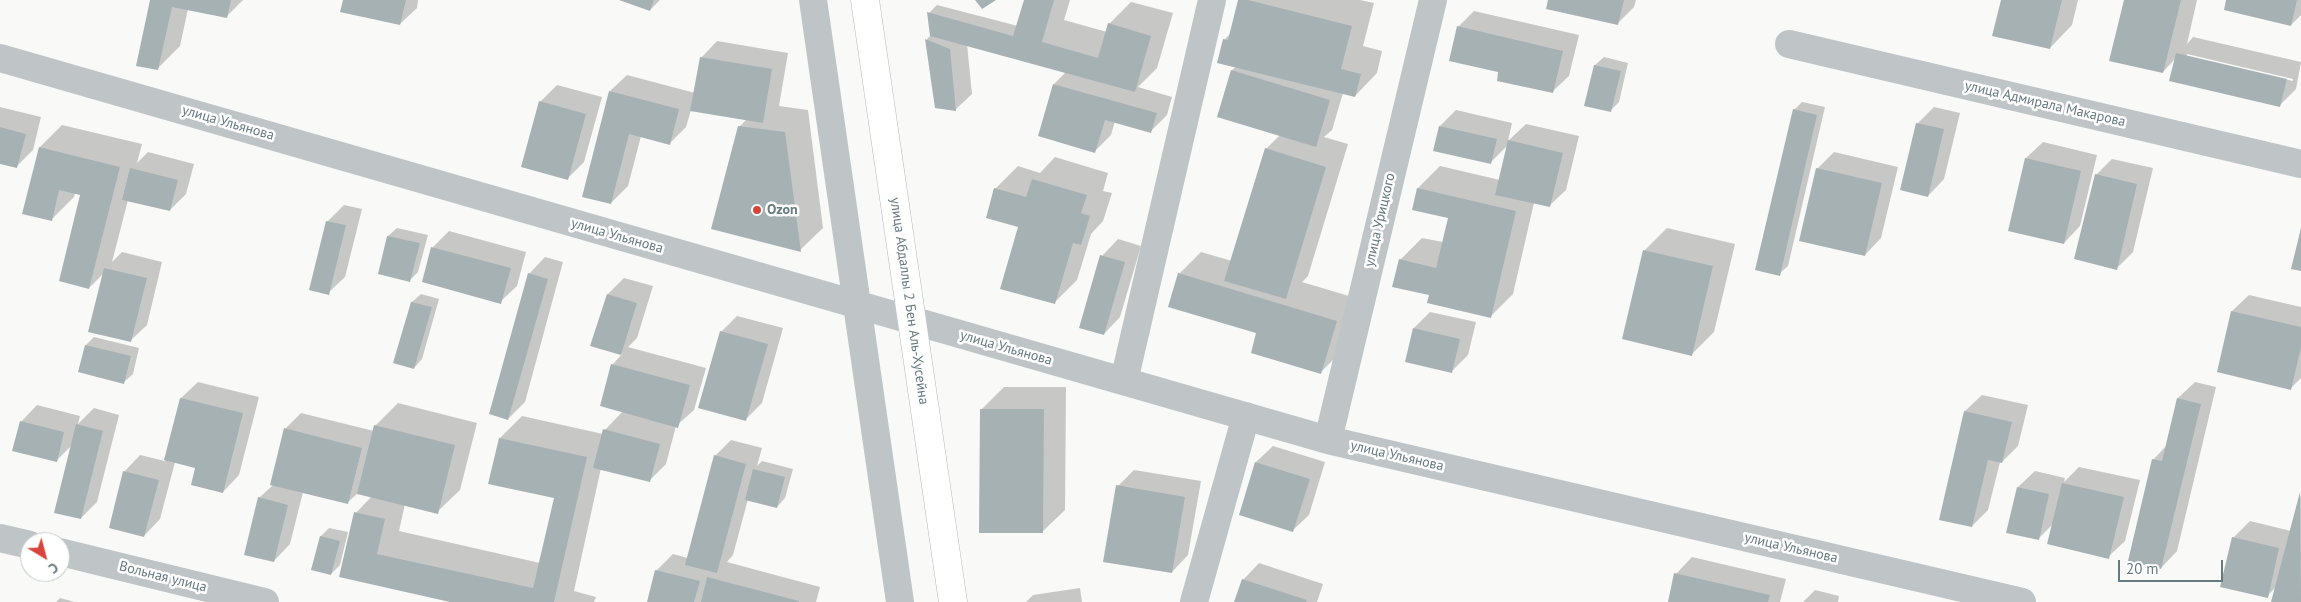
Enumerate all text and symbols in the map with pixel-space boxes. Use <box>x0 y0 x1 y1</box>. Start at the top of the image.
street label: улица Адмирала Макарова <box>1963 77 2127 131</box>
street label: улица Ульянова <box>180 102 276 144</box>
street label: улица Урицкого <box>1361 171 1399 269</box>
street label: улица Абдаллы 2 Бен Аль-Хусейна <box>886 196 932 406</box>
place label: Ozon <box>767 202 798 218</box>
marker: Ozon <box>751 204 763 216</box>
street label: улица Ульянова <box>569 215 665 257</box>
street label: улица Ульянова <box>958 327 1054 369</box>
street label: улица Ульянова <box>1349 437 1445 475</box>
street label: улица Ульянова <box>1743 529 1839 567</box>
north arrow <box>20 532 70 582</box>
scale bar <box>2121 550 2226 582</box>
street label: Вольная улица <box>117 558 209 596</box>
text: С <box>45 559 62 578</box>
text: 20 m <box>2126 559 2159 578</box>

